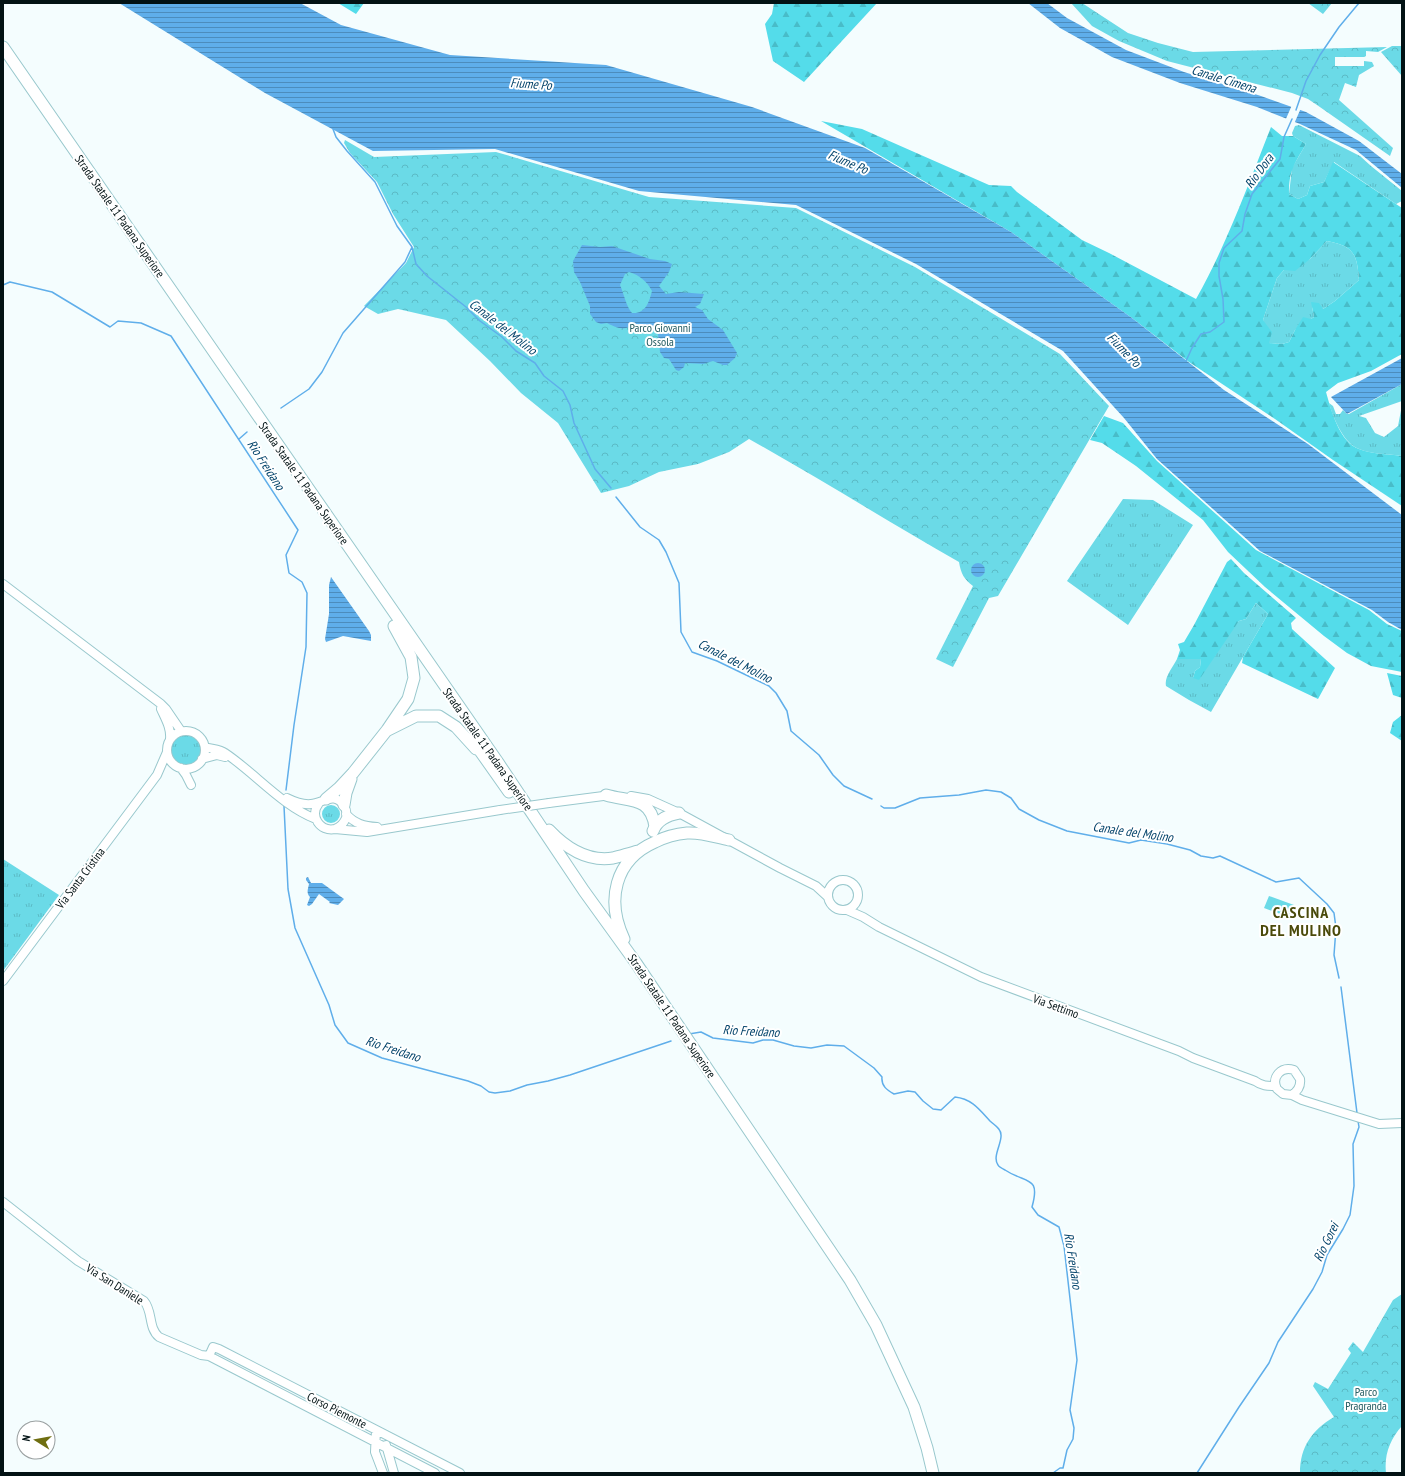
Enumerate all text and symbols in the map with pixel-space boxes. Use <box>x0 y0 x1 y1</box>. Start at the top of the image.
water label: Canale Cimena <box>1190 61 1259 97</box>
water label: Fiume Po <box>510 74 554 94</box>
water label: Fiume Po <box>826 146 872 178</box>
water label: Rio Dora <box>1241 150 1278 192</box>
street label: Strada Statale 11 Padana Superiore <box>72 152 168 280</box>
water label: Canale del Molino <box>466 295 541 359</box>
park label: Parco Giovanni Ossola <box>629 320 691 349</box>
water label: Fiume Po <box>1103 329 1145 372</box>
street label: Strada Statale 11 Padana Superiore <box>256 419 352 547</box>
water label: Rio Freidano <box>243 437 289 495</box>
water label: Canale del Molino <box>695 635 776 688</box>
street label: Strada Statale 11 Padana Superiore <box>440 685 536 813</box>
water label: Canale del Molino <box>1092 818 1176 846</box>
street label: Via Santa Cristina <box>52 844 108 912</box>
district label: CASCINA DEL MULINO <box>1260 902 1342 940</box>
street label: Strada Statale 11 Padana Superiore <box>625 951 719 1081</box>
street label: Via Settimo <box>1030 990 1081 1021</box>
water label: Rio Freidano <box>722 1021 781 1041</box>
water label: Rio Freidano <box>363 1032 424 1066</box>
water label: Rio Gorei <box>1309 1218 1344 1264</box>
water label: Rio Freidano <box>1060 1232 1086 1292</box>
street label: Via San Daniele <box>83 1260 147 1308</box>
park label: Parco Pragranda <box>1345 1384 1387 1413</box>
street label: Corso Piemonte <box>305 1389 369 1431</box>
north arrow <box>16 1420 56 1460</box>
text: N <box>19 1434 34 1442</box>

